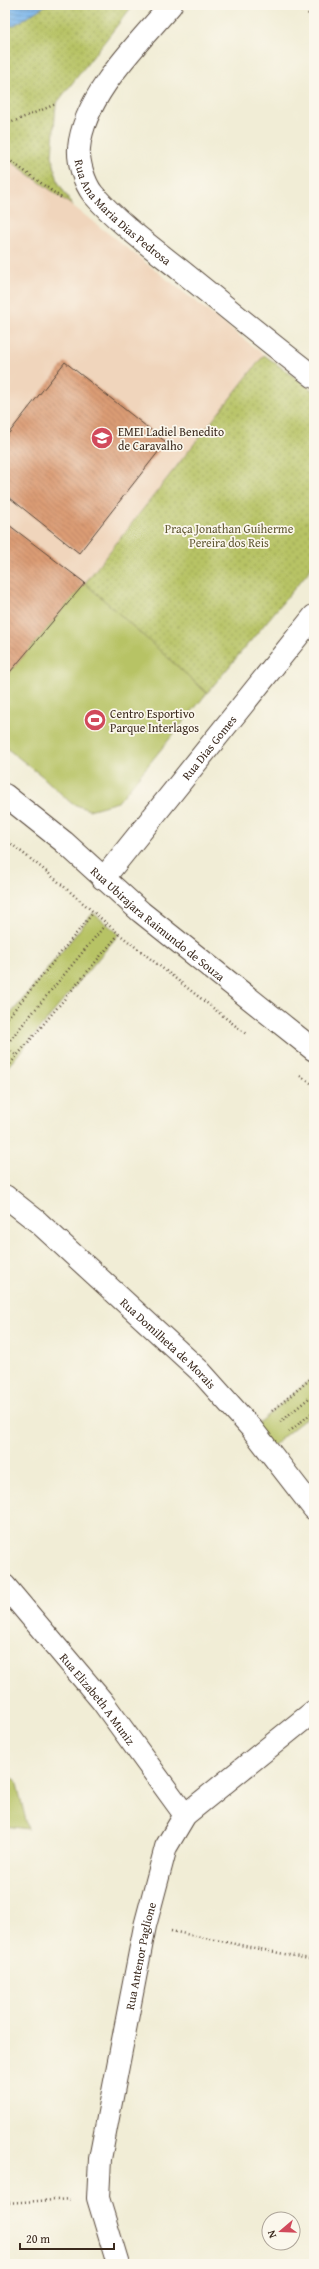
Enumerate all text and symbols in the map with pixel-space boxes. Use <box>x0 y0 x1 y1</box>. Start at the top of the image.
street label: Rua Ana Maria Dias Pedrosa <box>71 158 175 269</box>
place label: EMEI Ladiel Benedito de Caravalho <box>118 423 224 454</box>
school or university icon: EMEI Ladiel Benedito de Caravalho <box>89 425 115 451</box>
park label: Praça Jonathan Guiherme Pereira dos Reis <box>165 520 294 551</box>
place label: Centro Esportivo Parque Interlagos <box>110 705 199 736</box>
sports icon: Centro Esportivo Parque Interlagos <box>82 707 108 733</box>
street label: Rua Dias Gomes <box>177 711 240 783</box>
street label: Rua Ubirajara Raimundo de Souza <box>88 862 229 985</box>
street label: Rua Domilheta de Morais <box>117 1294 220 1392</box>
street label: Rua Elizabeth A Muniz <box>56 1649 139 1748</box>
street label: Rua Antenor Paglione <box>121 1900 160 2011</box>
north arrow <box>261 2211 301 2251</box>
scale bar <box>20 2225 114 2251</box>
text: N <box>263 2228 280 2240</box>
text: 20 m <box>26 2230 50 2247</box>

